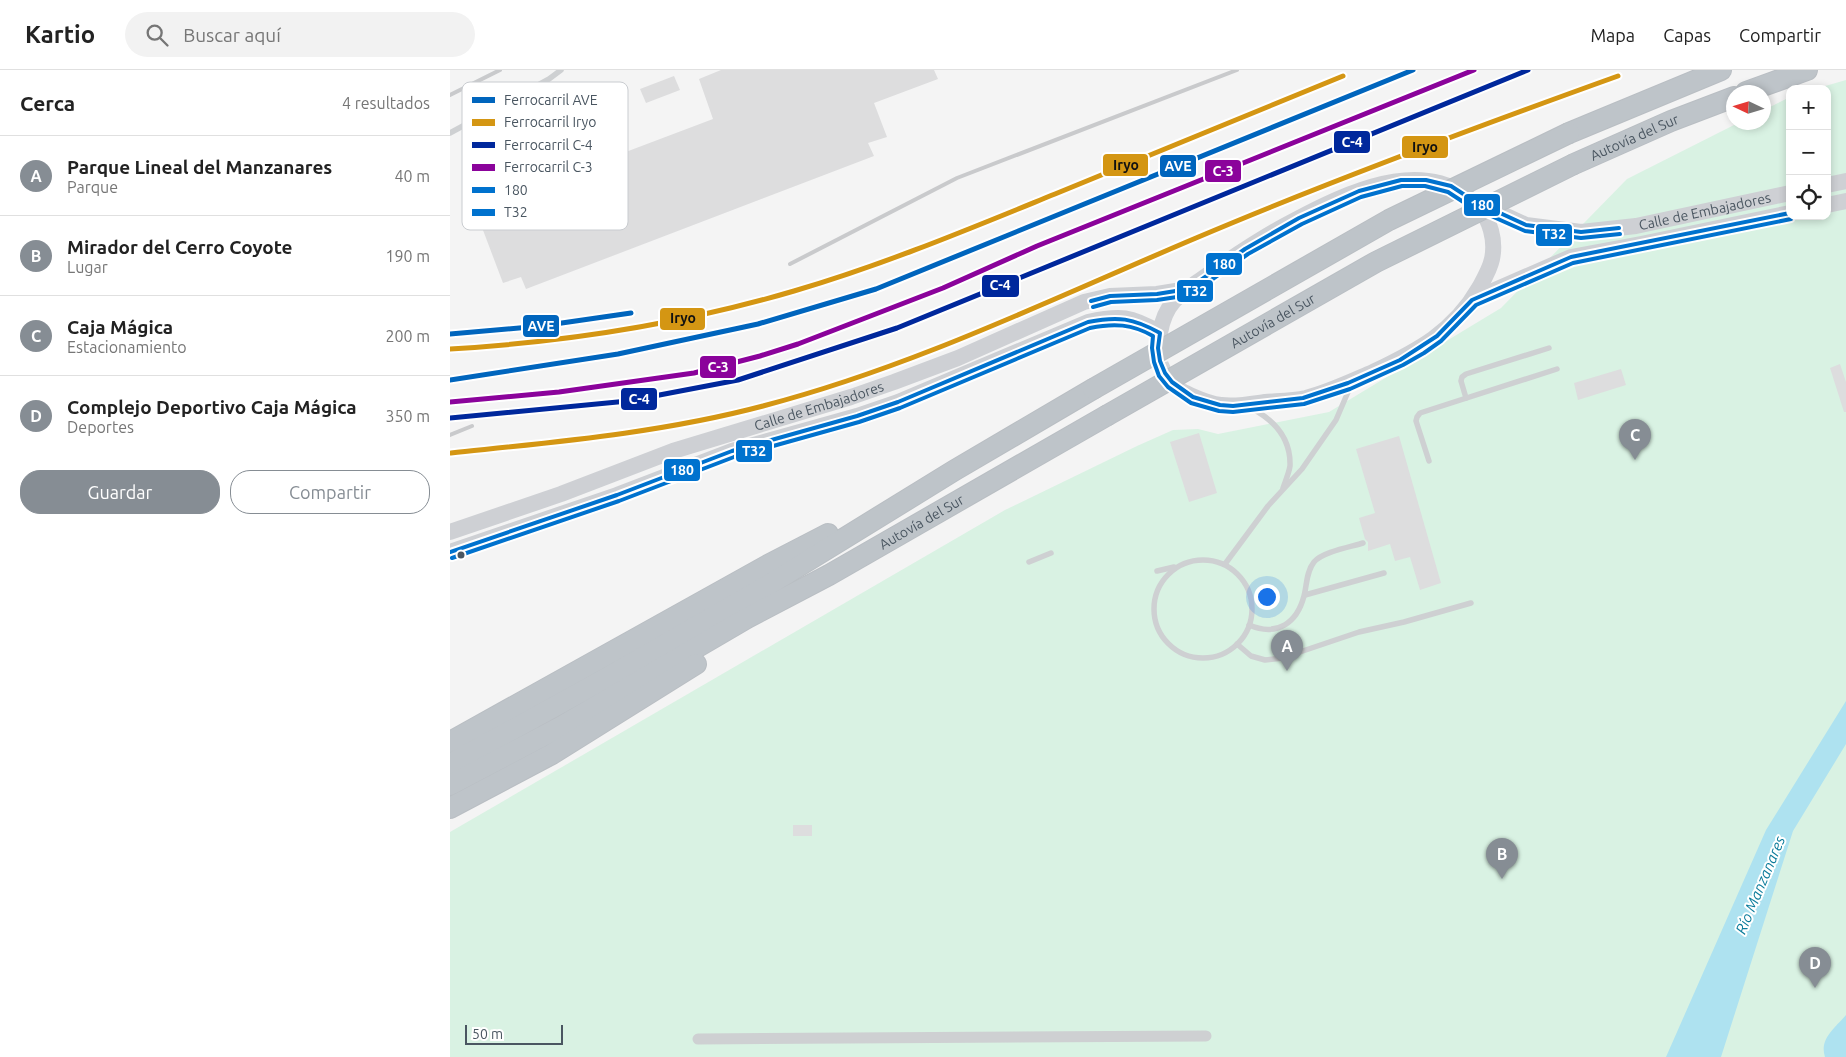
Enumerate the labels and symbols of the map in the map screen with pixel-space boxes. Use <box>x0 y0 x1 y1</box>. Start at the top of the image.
legend <box>462 82 628 230</box>
north arrow <box>1726 85 1771 130</box>
text: Ferrocarril AVE <box>504 92 598 108</box>
street label: Autovía del Sur <box>1588 111 1681 164</box>
text: Ferrocarril Iryo <box>504 114 597 130</box>
line badge: C-4 <box>1333 130 1371 154</box>
text: C-4 <box>1341 134 1363 150</box>
line badge: Iryo <box>1401 135 1449 159</box>
text: Ferrocarril C-4 <box>504 137 593 153</box>
text: Iryo <box>1412 139 1438 155</box>
line badge: Iryo <box>1102 153 1149 177</box>
line badge: AVE <box>1159 154 1197 178</box>
text: Iryo <box>1113 157 1139 173</box>
text: AVE <box>1164 158 1192 174</box>
text: Ferrocarril C-3 <box>504 159 593 175</box>
line badge: C-3 <box>1204 159 1242 183</box>
text: C-3 <box>1212 163 1234 179</box>
text: 180 <box>504 182 528 198</box>
street label: Calle de Embajadores <box>1637 189 1772 233</box>
line badge: 180 <box>1463 193 1501 217</box>
text: 180 <box>1470 197 1494 213</box>
text: T32 <box>504 204 528 220</box>
line badge: T32 <box>1535 223 1573 247</box>
text: T32 <box>1542 226 1566 242</box>
line badge: 180 <box>1205 252 1243 276</box>
text: 180 <box>1212 256 1236 272</box>
line badge: C-4 <box>981 274 1020 298</box>
text: C-4 <box>989 277 1011 293</box>
line badge: T32 <box>1176 279 1214 303</box>
text: T32 <box>1183 283 1207 299</box>
street label: Autovía del Sur <box>1228 290 1319 351</box>
line badge: Iryo <box>659 307 706 331</box>
text: Iryo <box>670 310 696 326</box>
line badge: AVE <box>522 314 560 338</box>
text: AVE <box>527 318 555 334</box>
line badge: C-3 <box>699 355 737 379</box>
text: C-3 <box>707 359 729 375</box>
street label: Calle de Embajadores <box>752 378 886 434</box>
line badge: C-4 <box>620 387 658 411</box>
text: C-4 <box>628 391 650 407</box>
pin: C <box>1619 419 1651 460</box>
line badge: T32 <box>735 439 773 463</box>
text: T32 <box>742 443 766 459</box>
line badge: 180 <box>663 458 701 482</box>
text: 180 <box>670 462 694 478</box>
street label: Autovía del Sur <box>876 491 967 552</box>
unlabelled marker <box>456 550 466 560</box>
your location <box>1254 584 1280 610</box>
pin: A <box>1271 630 1303 671</box>
water label: Río Manzanares <box>1732 833 1789 936</box>
pin: B <box>1486 838 1518 879</box>
pin: D <box>1799 947 1831 988</box>
scale bar <box>465 1022 562 1045</box>

